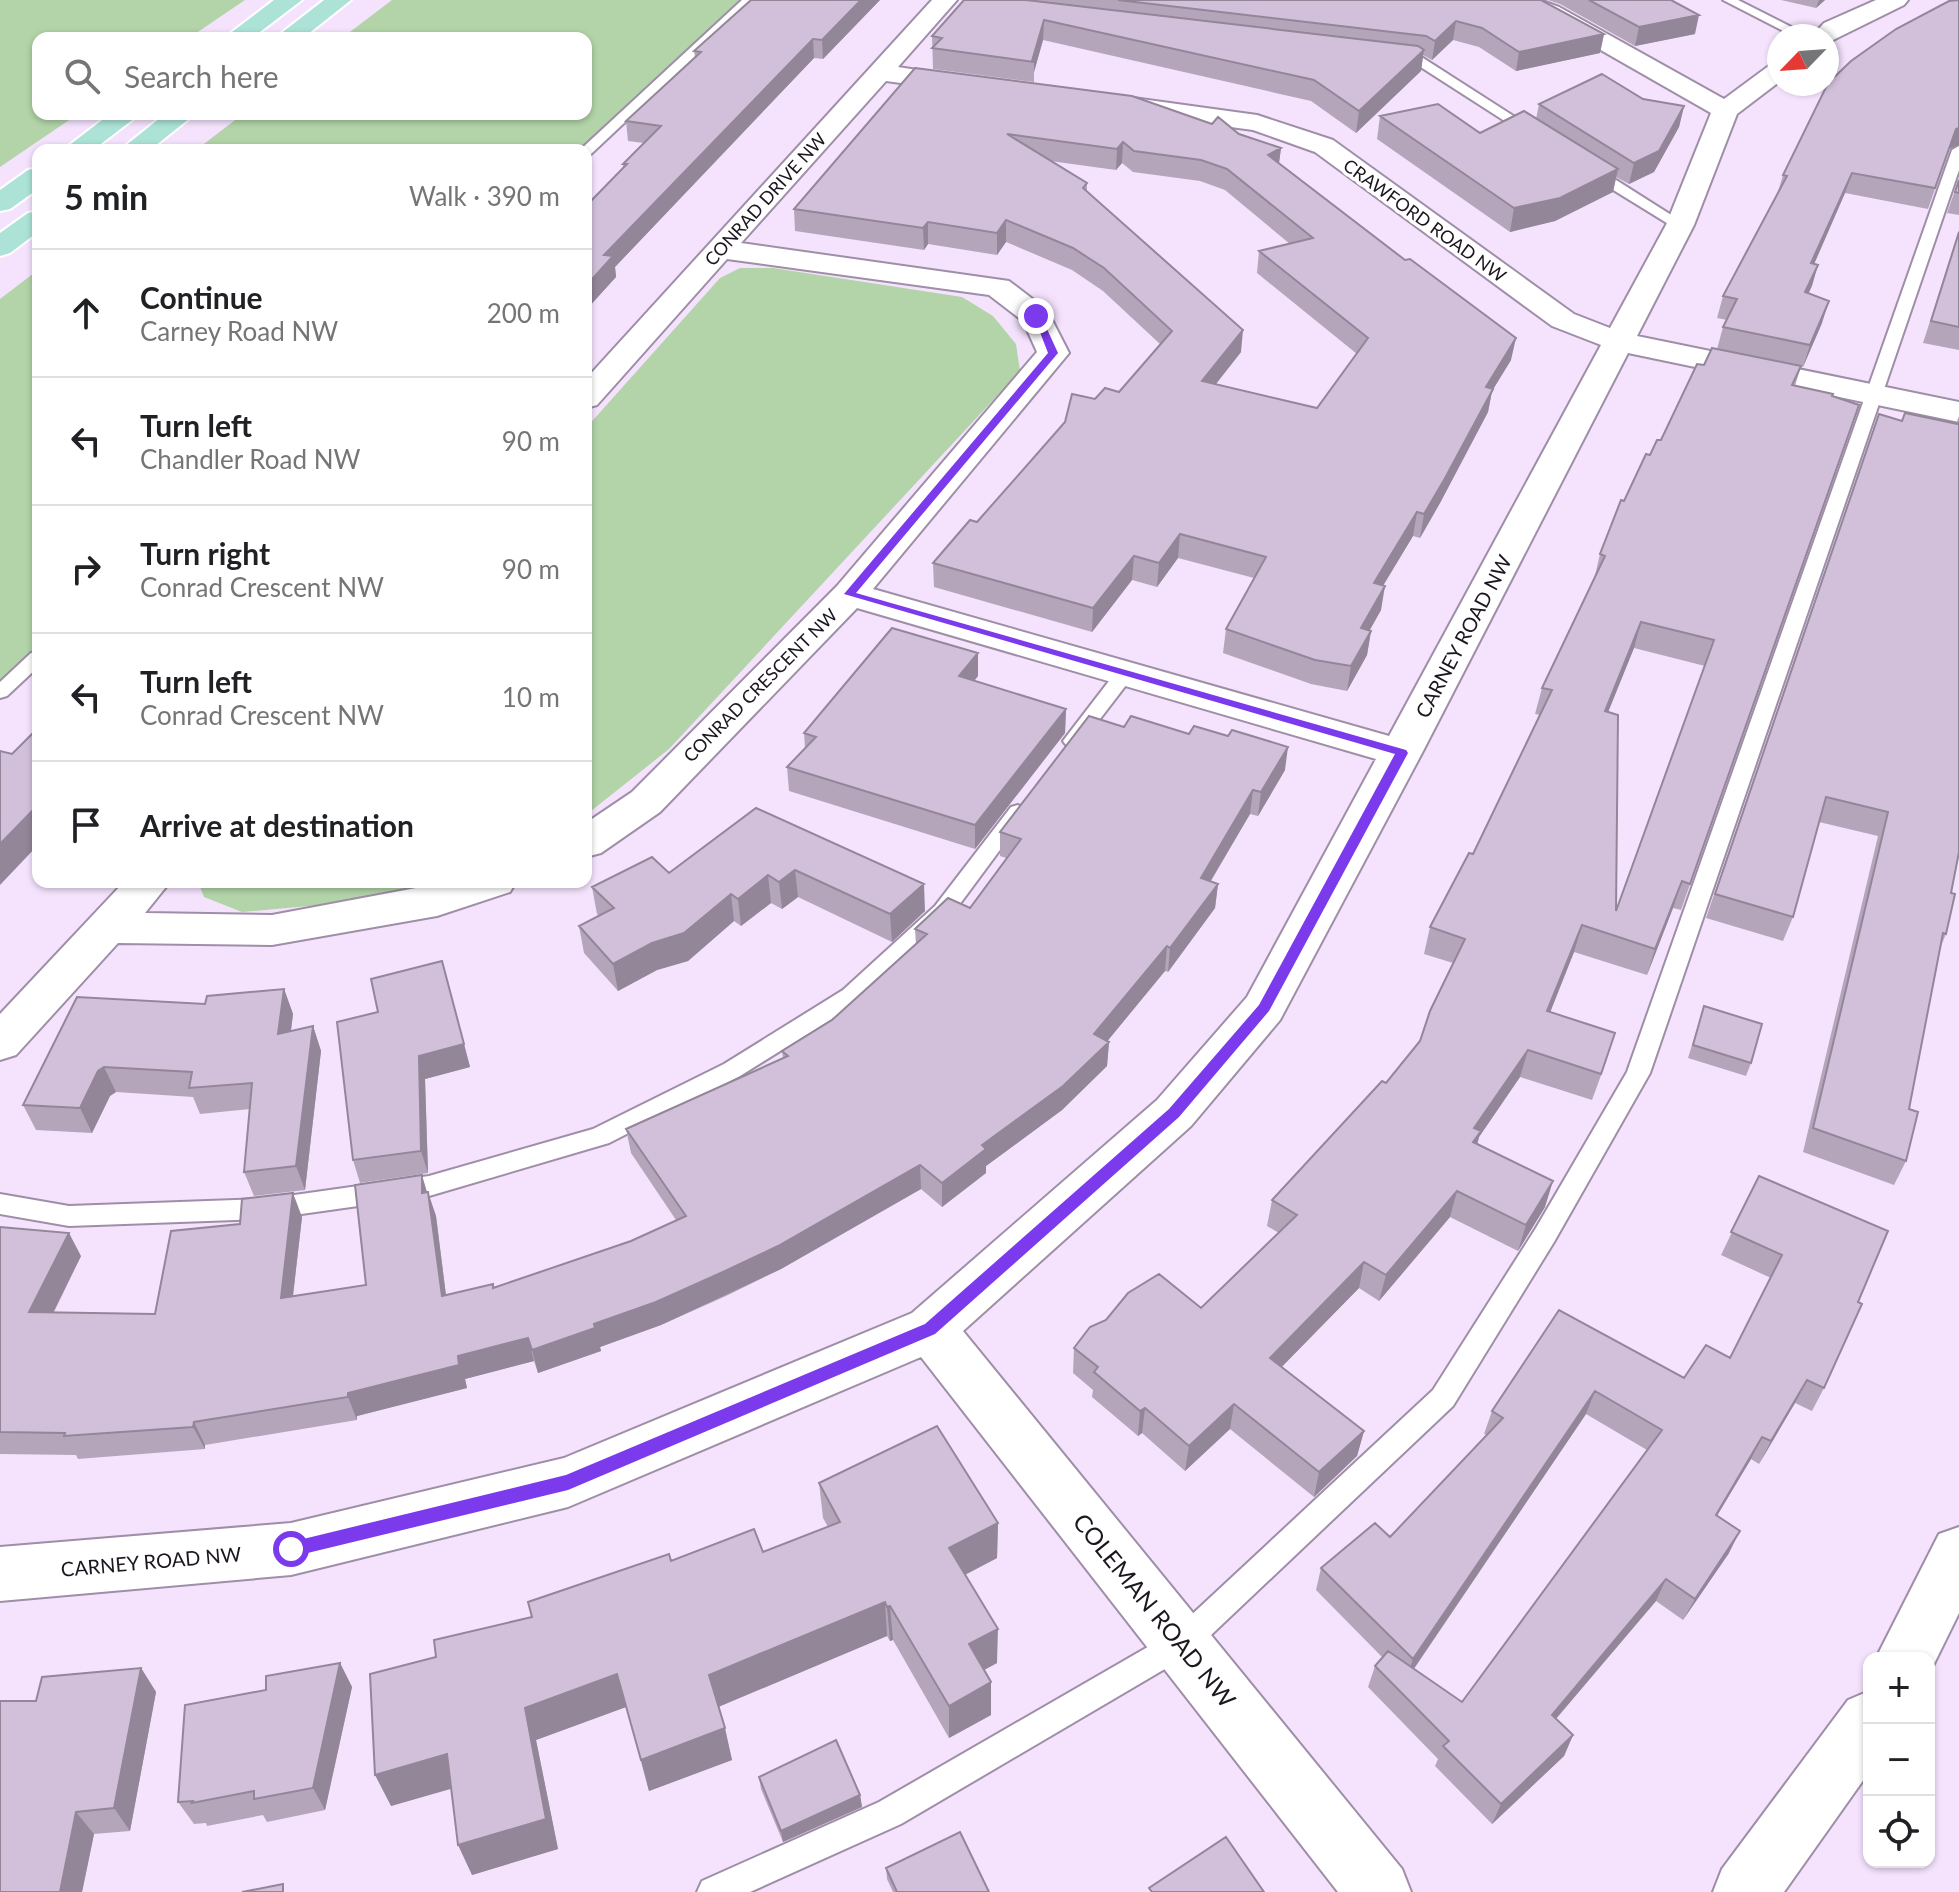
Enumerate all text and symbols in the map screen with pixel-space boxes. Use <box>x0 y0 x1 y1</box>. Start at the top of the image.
north arrow <box>1767 24 1839 96</box>
search box <box>32 32 592 120</box>
icon: search <box>60 54 104 98</box>
text: Search here <box>124 58 279 94</box>
street label: CONRAD DRIVE NW <box>700 128 831 270</box>
street label: CRAWFORD ROAD NW <box>1339 154 1511 287</box>
text: 5 min <box>64 176 148 217</box>
text: Walk · 390 m <box>409 180 560 212</box>
text: Continue <box>140 279 263 315</box>
icon: ahead <box>64 291 108 335</box>
text: 200 m <box>487 297 560 329</box>
route end <box>1018 298 1054 334</box>
text: Carney Road NW <box>140 315 338 347</box>
text: Turn left <box>140 407 252 443</box>
icon: left <box>64 419 108 463</box>
text: 90 m <box>502 425 560 457</box>
text: Chandler Road NW <box>140 443 360 475</box>
text: Turn right <box>140 535 270 571</box>
icon: right <box>64 547 108 591</box>
street label: CARNEY ROAD NW <box>1410 550 1516 722</box>
text: 90 m <box>502 553 560 585</box>
text: Conrad Crescent NW <box>140 571 384 603</box>
street label: CONRAD CRESCENT NW <box>679 603 842 766</box>
text: Turn left <box>140 663 252 699</box>
icon: left <box>64 675 108 719</box>
text: 10 m <box>502 681 560 713</box>
text: Conrad Crescent NW <box>140 699 384 731</box>
icon: arrive <box>64 803 108 847</box>
text: Arrive at destination <box>140 807 414 843</box>
street label: COLEMAN ROAD NW <box>1068 1507 1242 1713</box>
route start <box>273 1531 309 1567</box>
street label: CARNEY ROAD NW <box>60 1541 242 1581</box>
map controls <box>1863 1652 1935 1868</box>
button: + <box>1863 1652 1935 1724</box>
button: − <box>1863 1724 1935 1796</box>
button: locate <box>1863 1796 1935 1868</box>

